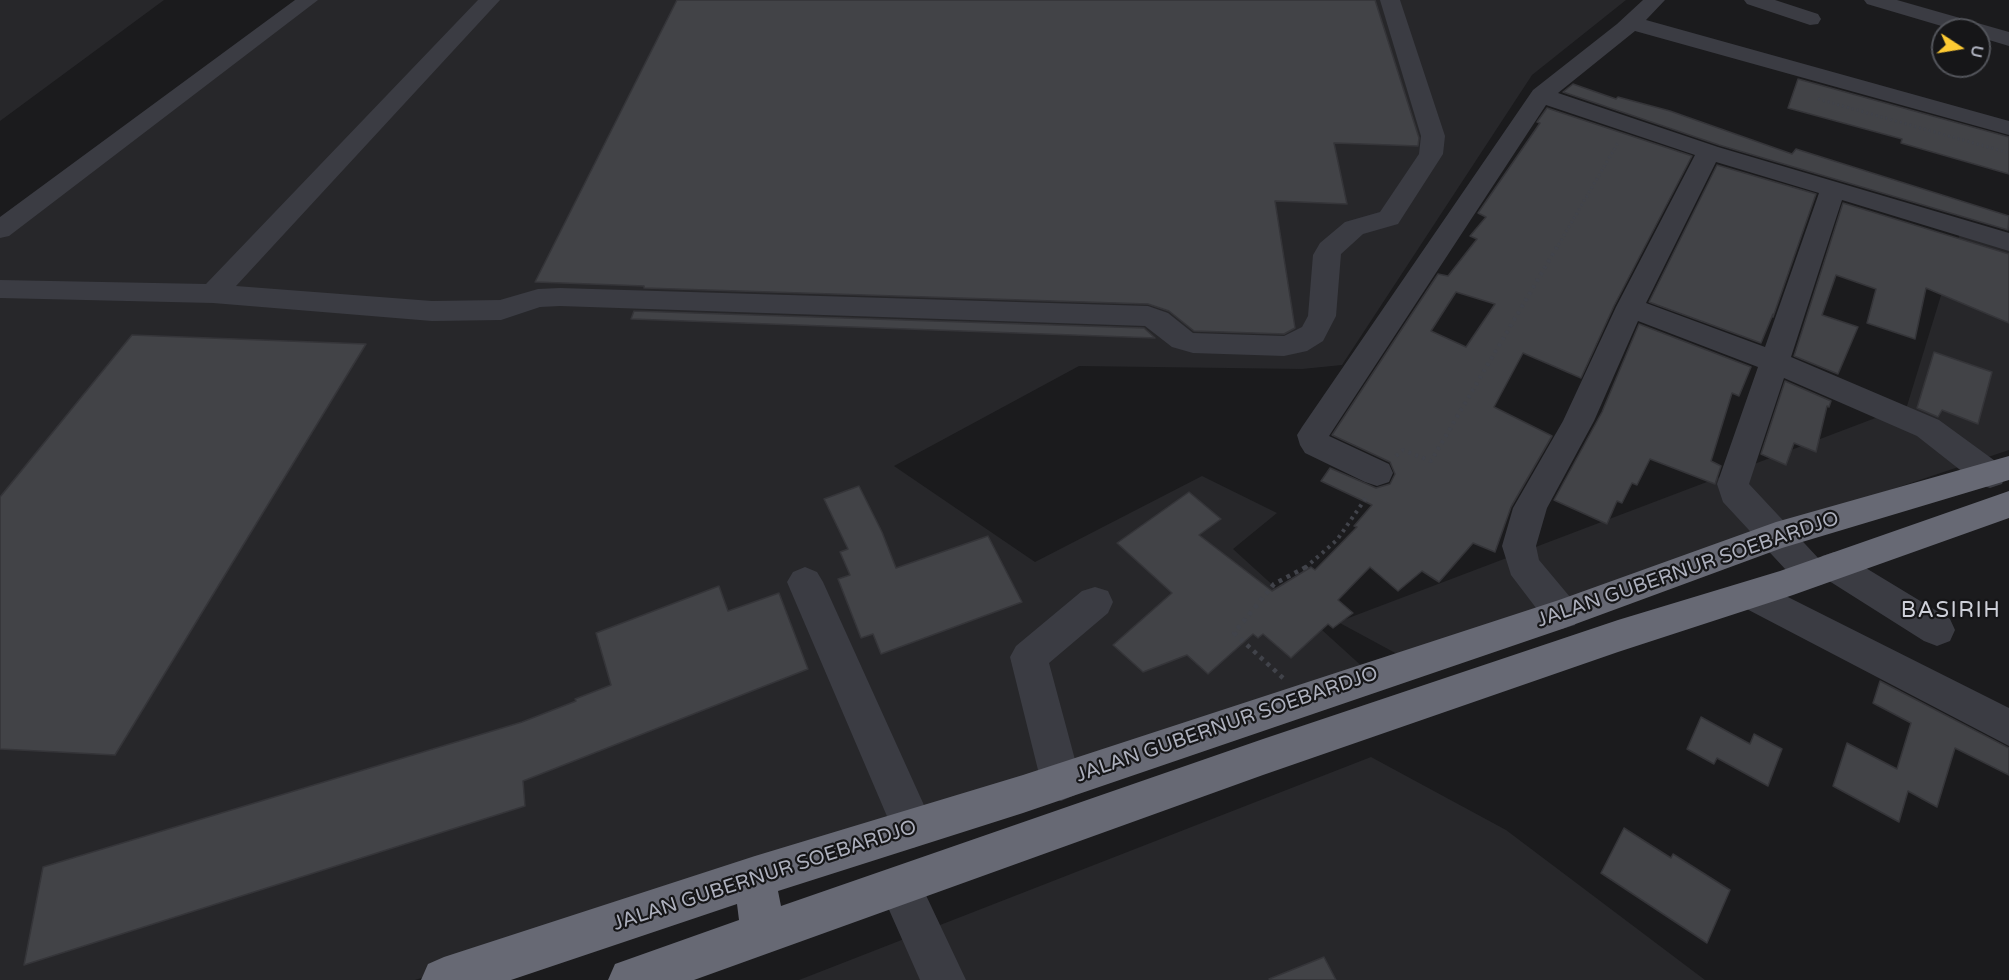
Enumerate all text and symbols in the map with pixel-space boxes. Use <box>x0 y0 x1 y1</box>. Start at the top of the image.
north arrow <box>1931 18 1991 78</box>
text: U <box>1966 43 1988 59</box>
street label: JALAN GUBERNUR SOEBARDJO <box>1534 507 1842 633</box>
district label: BASIRIH <box>1901 598 2001 624</box>
street label: JALAN GUBERNUR SOEBARDJO <box>1073 662 1381 788</box>
street label: JALAN GUBERNUR SOEBARDJO <box>610 815 920 937</box>

